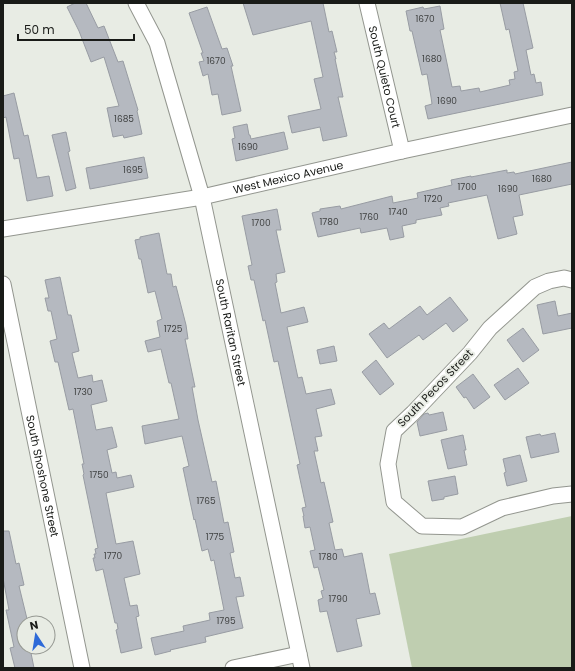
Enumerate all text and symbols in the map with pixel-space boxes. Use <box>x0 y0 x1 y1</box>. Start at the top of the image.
house number: 1670 <box>415 13 435 25</box>
scale bar <box>18 16 134 42</box>
text: 50 m <box>24 21 55 38</box>
street label: South Quieto Court <box>365 24 404 130</box>
house number: 1680 <box>422 53 442 65</box>
house number: 1670 <box>206 55 226 67</box>
house number: 1690 <box>437 95 457 107</box>
house number: 1685 <box>114 113 134 125</box>
house number: 1690 <box>238 141 258 153</box>
street label: West Mexico Avenue <box>232 157 345 198</box>
house number: 1695 <box>123 164 143 176</box>
house number: 1680 <box>532 173 552 185</box>
house number: 1700 <box>457 181 477 193</box>
house number: 1690 <box>498 183 518 195</box>
house number: 1720 <box>424 193 443 205</box>
house number: 1740 <box>388 206 408 218</box>
house number: 1760 <box>359 211 379 223</box>
house number: 1780 <box>319 216 339 228</box>
house number: 1700 <box>251 217 271 229</box>
street label: South Raritan Street <box>212 277 250 387</box>
house number: 1725 <box>164 323 183 335</box>
street label: South Pecos Street <box>394 346 476 430</box>
house number: 1730 <box>74 386 93 398</box>
street label: South Shoshone Street <box>22 414 63 538</box>
house number: 1750 <box>89 469 109 481</box>
house number: 1765 <box>196 495 216 507</box>
house number: 1775 <box>206 531 225 543</box>
house number: 1770 <box>104 550 123 562</box>
house number: 1780 <box>318 551 338 563</box>
house number: 1790 <box>328 593 348 605</box>
north arrow <box>16 615 56 655</box>
house number: 1795 <box>216 615 236 627</box>
text: N <box>28 617 40 634</box>

